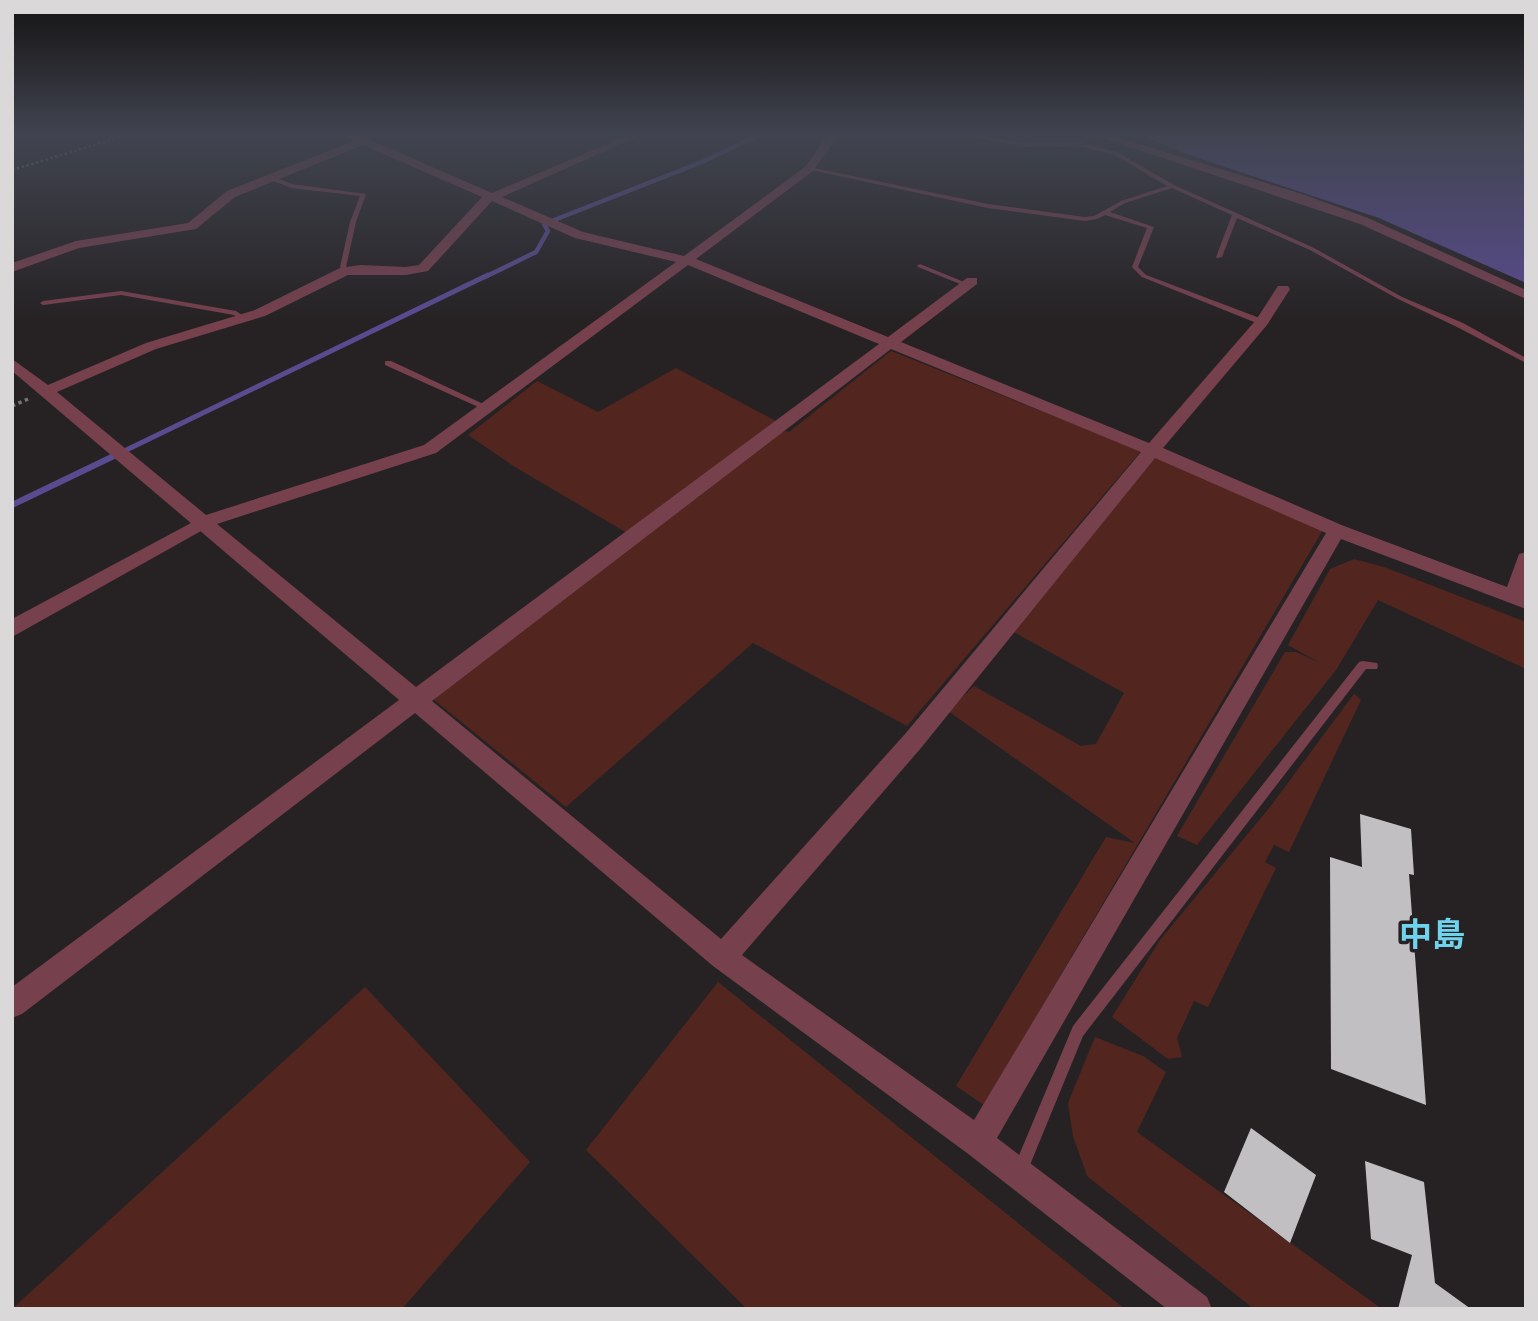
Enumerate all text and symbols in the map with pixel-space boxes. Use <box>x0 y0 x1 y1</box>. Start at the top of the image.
district label: 中島 <box>1399 916 1465 955</box>

